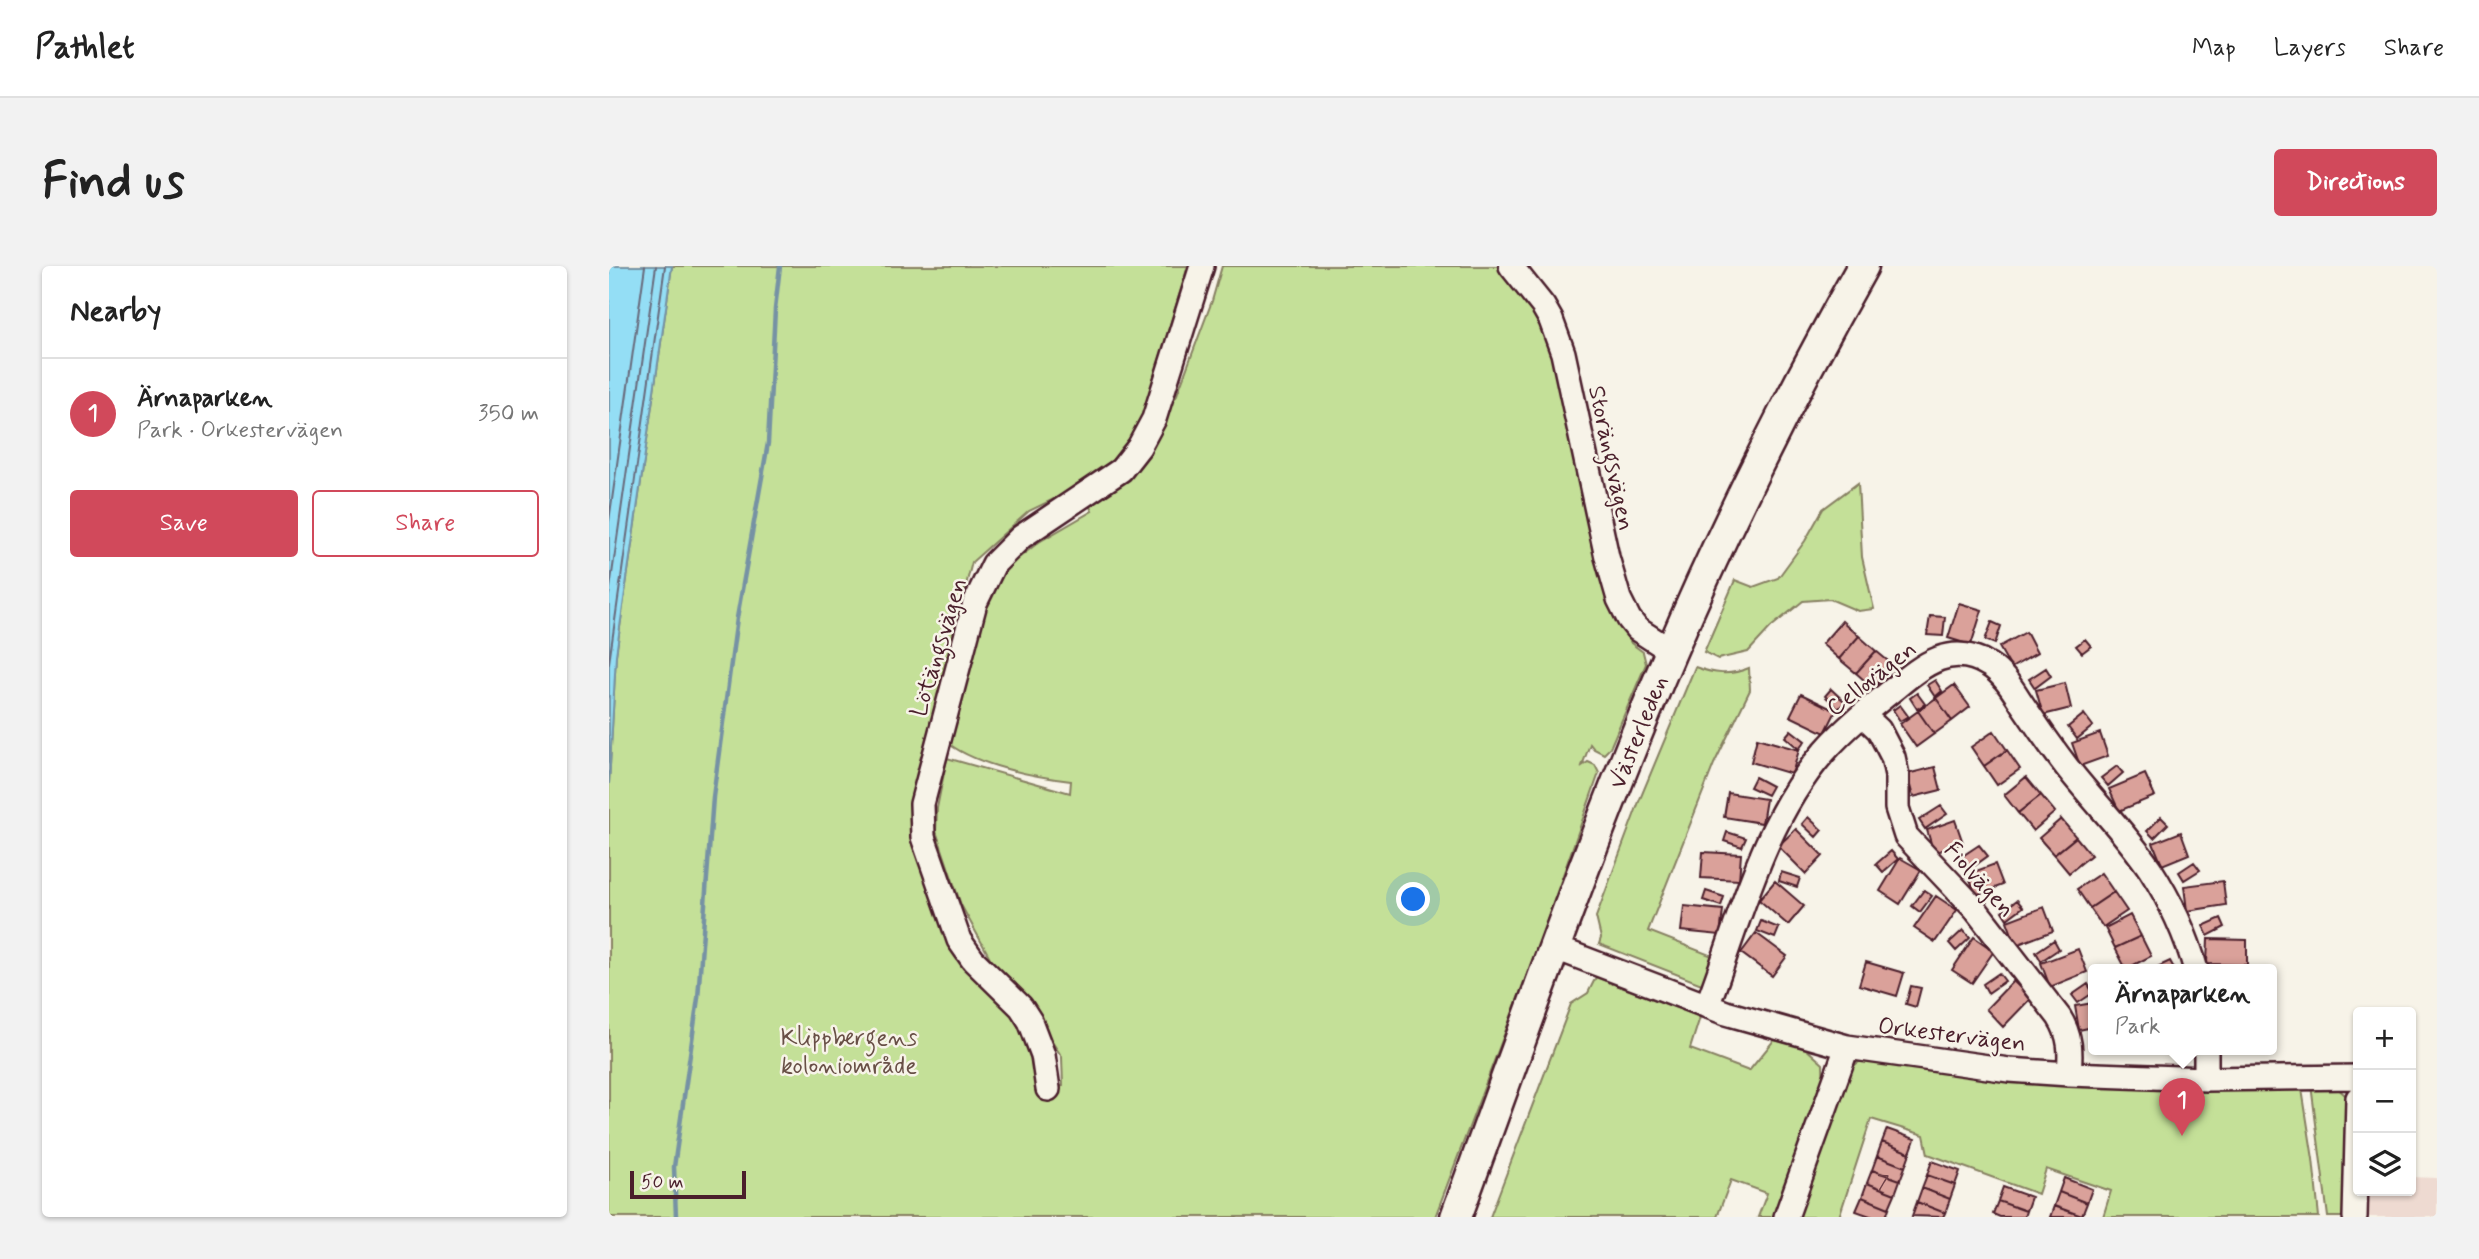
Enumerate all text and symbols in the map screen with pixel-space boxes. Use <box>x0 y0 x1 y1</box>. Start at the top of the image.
text: Pathlet <box>35 26 135 70</box>
text: Map <box>2192 33 2236 64</box>
text: Layers <box>2274 33 2346 64</box>
text: Share <box>2384 33 2444 64</box>
button: Directions <box>2274 149 2437 216</box>
text: Find us <box>42 150 185 215</box>
text: Nearby <box>70 292 161 331</box>
text: Ärnaparken <box>137 382 272 416</box>
street label: Storängsvägen <box>1577 383 1641 534</box>
text: 1 <box>88 399 98 429</box>
text: 350 m <box>478 399 539 429</box>
text: Park · Orkestervägen <box>137 416 343 446</box>
button: Save <box>70 490 298 557</box>
button: Share <box>312 490 539 557</box>
street label: Lötängsvägen <box>904 574 978 721</box>
street label: Cellovägen <box>1820 634 1923 724</box>
street label: Västerleden <box>1603 671 1676 794</box>
street label: Fiolvägen <box>1937 836 2021 924</box>
your location <box>1396 882 1430 916</box>
popup <box>2088 964 2277 1055</box>
text: Ärnaparken <box>2115 978 2250 1012</box>
map controls <box>2353 1007 2416 1196</box>
button: + <box>2353 1007 2416 1070</box>
street label: Orkestervägen <box>1876 1011 2028 1060</box>
text: Park <box>2115 1012 2161 1042</box>
park label: Klippbergens koloniområde <box>781 1023 918 1082</box>
button: − <box>2353 1070 2416 1133</box>
pin: 1 <box>2159 1078 2205 1136</box>
button: layers <box>2353 1133 2416 1196</box>
scale bar <box>630 1168 745 1200</box>
house number: 7 <box>1877 1169 1890 1197</box>
text: 50 m <box>641 1170 684 1195</box>

